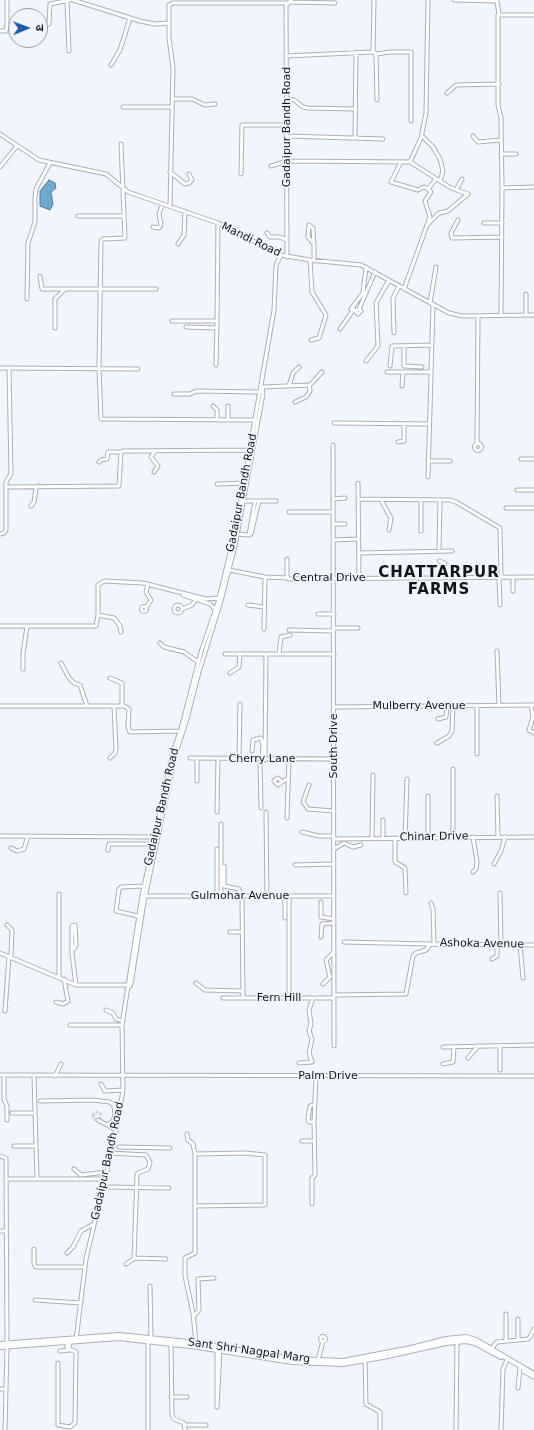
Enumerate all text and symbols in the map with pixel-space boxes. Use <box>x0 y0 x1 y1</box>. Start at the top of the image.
north arrow <box>8 8 48 48</box>
text: उ <box>33 24 46 31</box>
street label: Gadaipur Bandh Road <box>280 67 294 187</box>
street label: Mandi Road <box>219 220 283 260</box>
street label: Gadaipur Bandh Road <box>224 433 260 553</box>
district label: CHATTARPUR FARMS <box>378 564 500 599</box>
street label: Central Drive <box>293 571 365 585</box>
street label: Mulberry Avenue <box>373 699 465 713</box>
street label: South Drive <box>327 714 341 778</box>
street label: Gadaipur Bandh Road <box>142 747 182 867</box>
street label: Cherry Lane <box>229 752 295 766</box>
street label: Chinar Drive <box>400 830 468 844</box>
street label: Gulmohar Avenue <box>191 889 289 903</box>
street label: Ashoka Avenue <box>440 937 524 951</box>
street label: Fern Hill <box>257 991 301 1005</box>
street label: Palm Drive <box>298 1069 358 1083</box>
street label: Gadaipur Bandh Road <box>89 1101 127 1221</box>
street label: Sant Shri Nagpal Marg <box>187 1336 311 1366</box>

